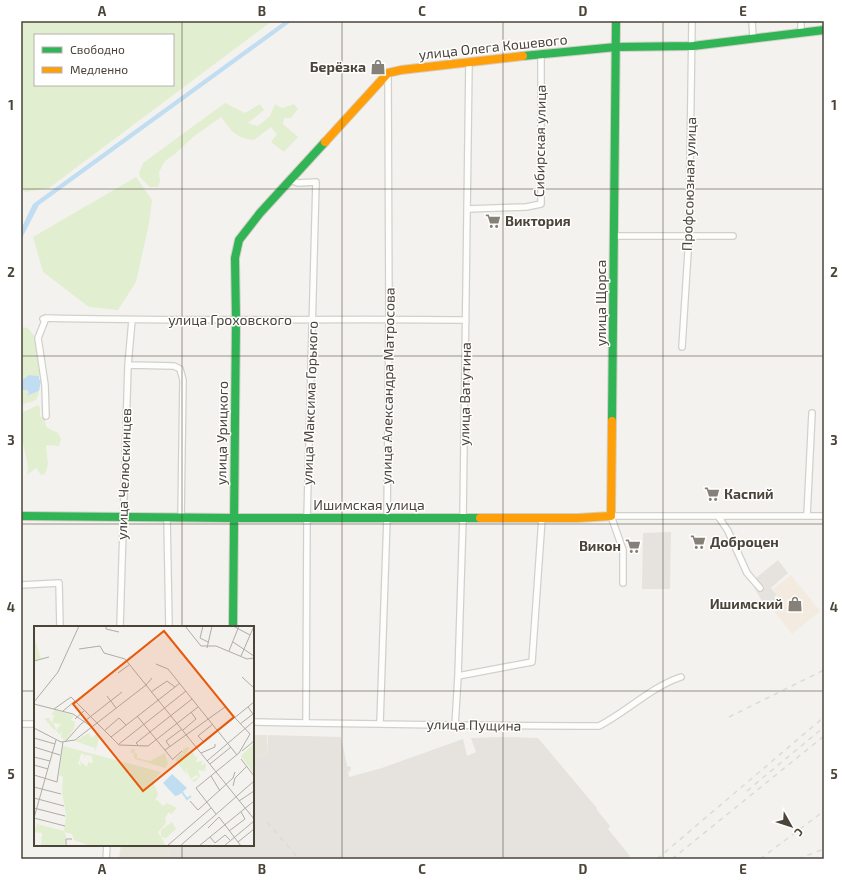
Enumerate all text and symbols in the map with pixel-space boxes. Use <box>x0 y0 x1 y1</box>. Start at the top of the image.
text: A <box>98 3 107 19</box>
text: B <box>258 3 266 19</box>
text: C <box>418 3 426 19</box>
text: D <box>579 3 588 19</box>
text: E <box>739 3 747 19</box>
street label: улица Олега Кошевого <box>418 30 568 63</box>
legend <box>34 34 174 86</box>
text: Свободно <box>70 42 125 56</box>
place label: Берёзка <box>310 58 366 75</box>
shop icon: Берёзка <box>369 58 387 76</box>
text: Медленно <box>70 62 128 76</box>
street label: Сибирская улица <box>530 85 549 197</box>
text: 1 <box>8 97 14 113</box>
text: 1 <box>831 97 837 113</box>
street label: Профсоюзная улица <box>678 117 699 251</box>
supermarket icon: Виктория <box>484 212 502 230</box>
place label: Виктория <box>505 212 571 229</box>
street label: улица Щорса <box>592 260 609 346</box>
text: 2 <box>7 264 15 280</box>
text: 2 <box>830 264 838 280</box>
street label: улица Александра Матросова <box>377 287 398 485</box>
street label: улица Гроховского <box>168 311 292 328</box>
street label: улица Максима Горького <box>298 321 321 485</box>
street label: улица Ватутина <box>455 342 474 446</box>
street label: улица Урицкого <box>212 381 231 485</box>
street label: улица Челюскинцев <box>113 408 134 540</box>
text: 3 <box>7 432 15 448</box>
text: 3 <box>830 432 838 448</box>
supermarket icon: Каспий <box>703 485 721 503</box>
place label: Каспий <box>724 485 774 502</box>
street label: Ишимская улица <box>313 496 425 513</box>
supermarket icon: Доброцен <box>689 533 707 551</box>
place label: Доброцен <box>710 533 779 550</box>
place label: Викон <box>579 537 621 554</box>
supermarket icon: Викон <box>624 537 642 555</box>
place label: Ишимский <box>710 595 783 612</box>
shop icon: Ишимский <box>786 595 804 613</box>
text: 4 <box>7 599 15 615</box>
text: 4 <box>830 599 838 615</box>
inset map <box>34 626 254 846</box>
street label: улица Пущина <box>426 715 522 734</box>
text: 5 <box>7 766 15 782</box>
text: 5 <box>830 766 838 782</box>
north arrow <box>771 806 811 846</box>
text: С <box>792 826 806 840</box>
text: A <box>98 861 107 877</box>
text: B <box>258 861 266 877</box>
text: C <box>418 861 426 877</box>
text: D <box>579 861 588 877</box>
text: E <box>739 861 747 877</box>

